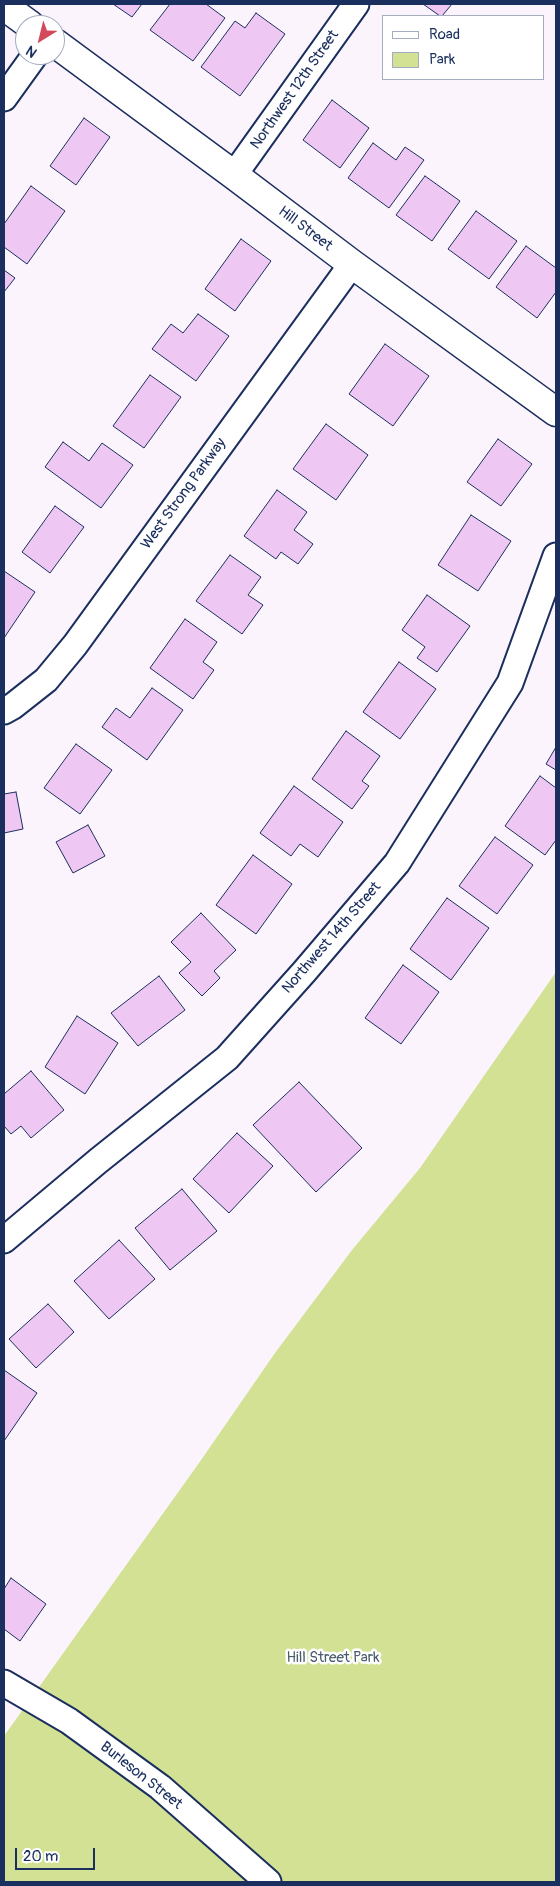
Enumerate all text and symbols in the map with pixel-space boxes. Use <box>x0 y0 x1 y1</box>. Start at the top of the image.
north arrow <box>15 15 65 65</box>
legend <box>382 15 545 80</box>
text: Road <box>429 25 460 44</box>
street label: Northwest 12th Street <box>247 27 343 153</box>
text: N <box>23 42 40 61</box>
text: Park <box>429 50 455 69</box>
street label: Hill Street <box>274 203 336 255</box>
street label: West Strong Parkway <box>138 435 230 553</box>
street label: Northwest 14th Street <box>279 879 385 997</box>
park label: Hill Street Park <box>287 1649 379 1667</box>
street label: Burleson Street <box>96 1738 186 1814</box>
scale bar <box>18 1838 98 1870</box>
text: 20 m <box>23 1847 58 1866</box>

